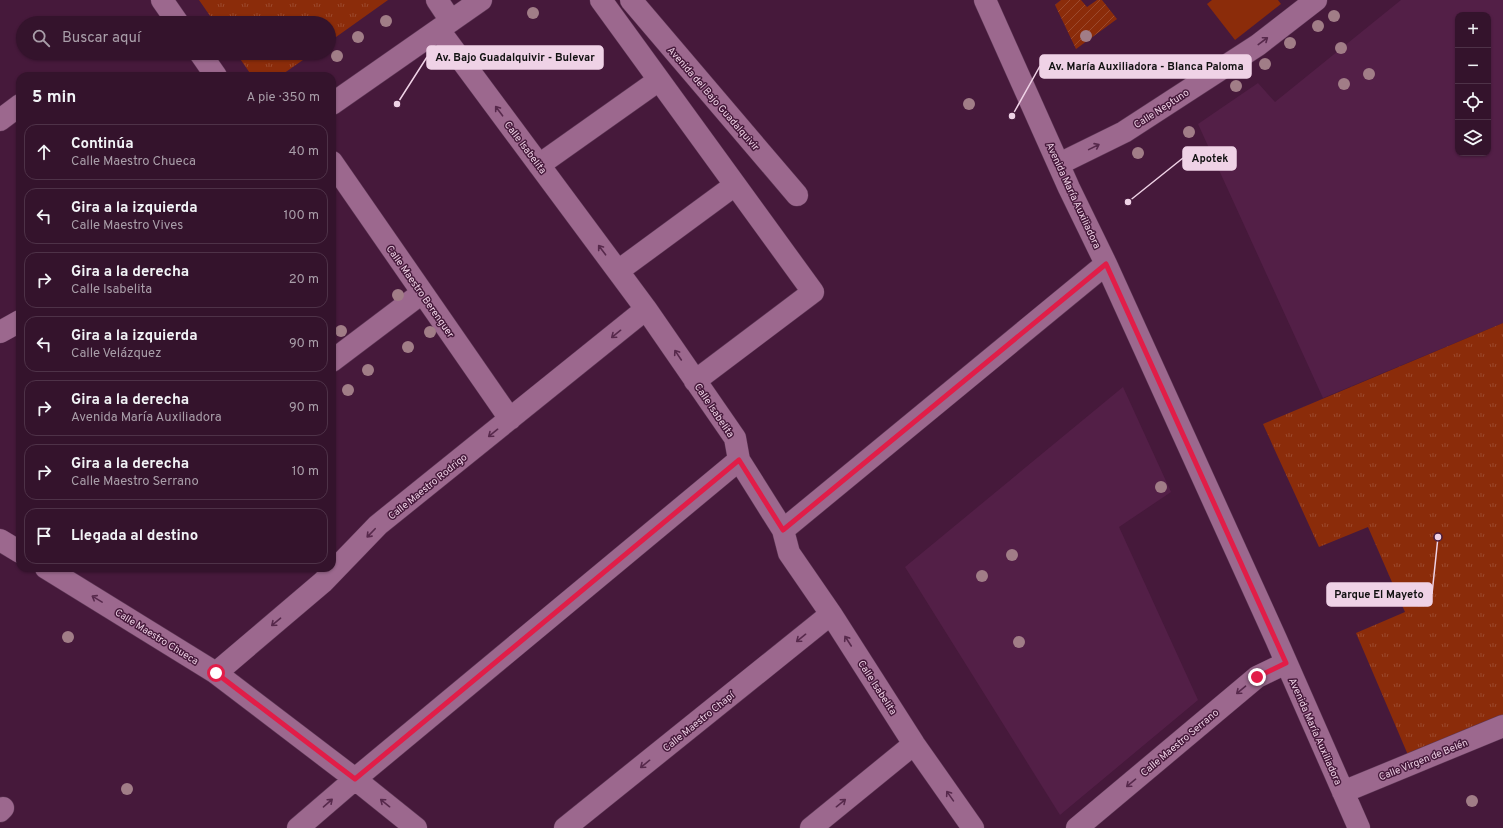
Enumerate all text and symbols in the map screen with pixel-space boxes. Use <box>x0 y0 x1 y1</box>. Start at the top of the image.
map controls <box>1455 12 1491 156</box>
button: + <box>1455 12 1491 48</box>
search box <box>16 16 336 60</box>
icon: search <box>30 27 52 49</box>
text: Buscar aquí <box>62 29 141 48</box>
one-way arrow <box>1258 36 1269 45</box>
street label: Avenida del Bajo Guadalquivir <box>664 44 762 154</box>
callout: Av. Bajo Guadalquivir - Bulevar <box>427 46 603 69</box>
button: − <box>1455 48 1491 84</box>
text: Av. Bajo Guadalquivir - Bulevar <box>435 51 595 65</box>
callout: Av. María Auxiliadora - Blanca Paloma <box>1040 55 1251 78</box>
text: Av. María Auxiliadora - Blanca Paloma <box>1048 60 1244 74</box>
button: locate <box>1455 84 1491 120</box>
street label: Calle Neptuno <box>1132 86 1192 132</box>
text: 5 min <box>32 87 76 109</box>
text: A pie · 350 m <box>247 90 320 106</box>
one-way arrow <box>495 106 504 117</box>
street label: Calle Isabelita <box>501 119 549 177</box>
button: layers <box>1455 120 1491 156</box>
text: Continúa <box>71 135 133 154</box>
street label: Avenida María Auxiliadora <box>1042 140 1103 251</box>
icon: ahead <box>33 141 55 163</box>
one-way arrow <box>1088 143 1100 150</box>
text: 40 m <box>289 144 319 160</box>
callout: Apotek <box>1183 147 1236 170</box>
text: Apotek <box>1192 152 1228 166</box>
text: Calle Maestro Chueca <box>71 154 196 170</box>
text: Gira a la izquierda <box>71 199 198 218</box>
icon: left <box>33 205 55 227</box>
text: 100 m <box>283 208 319 224</box>
text: Calle Maestro Vives <box>71 218 183 234</box>
street label: Calle Maestro Berenguer <box>383 243 457 341</box>
one-way arrow <box>598 244 606 255</box>
text: Gira a la derecha <box>71 263 189 282</box>
icon: right <box>33 269 55 291</box>
text: 20 m <box>289 272 319 288</box>
text: Calle Isabelita <box>71 282 152 298</box>
text: Gira a la izquierda <box>71 327 198 346</box>
one-way arrow <box>610 329 621 338</box>
icon: left <box>33 333 55 355</box>
text: 90 m <box>289 336 319 352</box>
text: Calle Velázquez <box>71 346 162 362</box>
one-way arrow <box>674 350 682 361</box>
street label: Calle Isabelita <box>691 381 737 440</box>
text: Gira a la derecha <box>71 391 189 410</box>
icon: right <box>33 397 55 419</box>
text: 90 m <box>289 400 319 416</box>
text: Avenida María Auxiliadora <box>71 410 222 426</box>
one-way arrow <box>487 428 498 437</box>
street label: Calle Maestro Rodrigo <box>386 451 470 523</box>
text: Gira a la derecha <box>71 455 189 474</box>
icon: right <box>33 461 55 483</box>
text: 10 m <box>292 464 319 480</box>
text: Calle Maestro Serrano <box>71 474 199 490</box>
icon: arrive <box>33 525 55 547</box>
text: Llegada al destino <box>71 527 198 546</box>
one-way arrow <box>366 528 375 538</box>
callout: Parque El Mayeto <box>1327 583 1432 606</box>
text: Parque El Mayeto <box>1334 588 1424 602</box>
one-way arrow <box>92 595 103 603</box>
street label: Calle Maestro Chueca <box>112 606 200 668</box>
one-way arrow <box>271 618 281 627</box>
one-way arrow <box>796 634 806 643</box>
one-way arrow <box>844 635 853 646</box>
street label: Calle Isabelita <box>854 658 899 718</box>
route start <box>207 664 225 682</box>
route end <box>1248 668 1266 686</box>
street label: Avenida María Auxiliadora <box>1285 676 1344 787</box>
one-way arrow <box>1236 686 1247 695</box>
street label: Calle Maestro Chapí <box>661 688 739 755</box>
street label: Calle Maestro Serrano <box>1138 706 1222 780</box>
street label: Calle Virgen de Belén <box>1377 737 1470 784</box>
one-way arrow <box>640 759 651 768</box>
one-way arrow <box>1126 778 1136 787</box>
one-way arrow <box>946 791 954 802</box>
one-way arrow <box>323 798 333 807</box>
one-way arrow <box>380 799 391 808</box>
one-way arrow <box>836 799 847 808</box>

